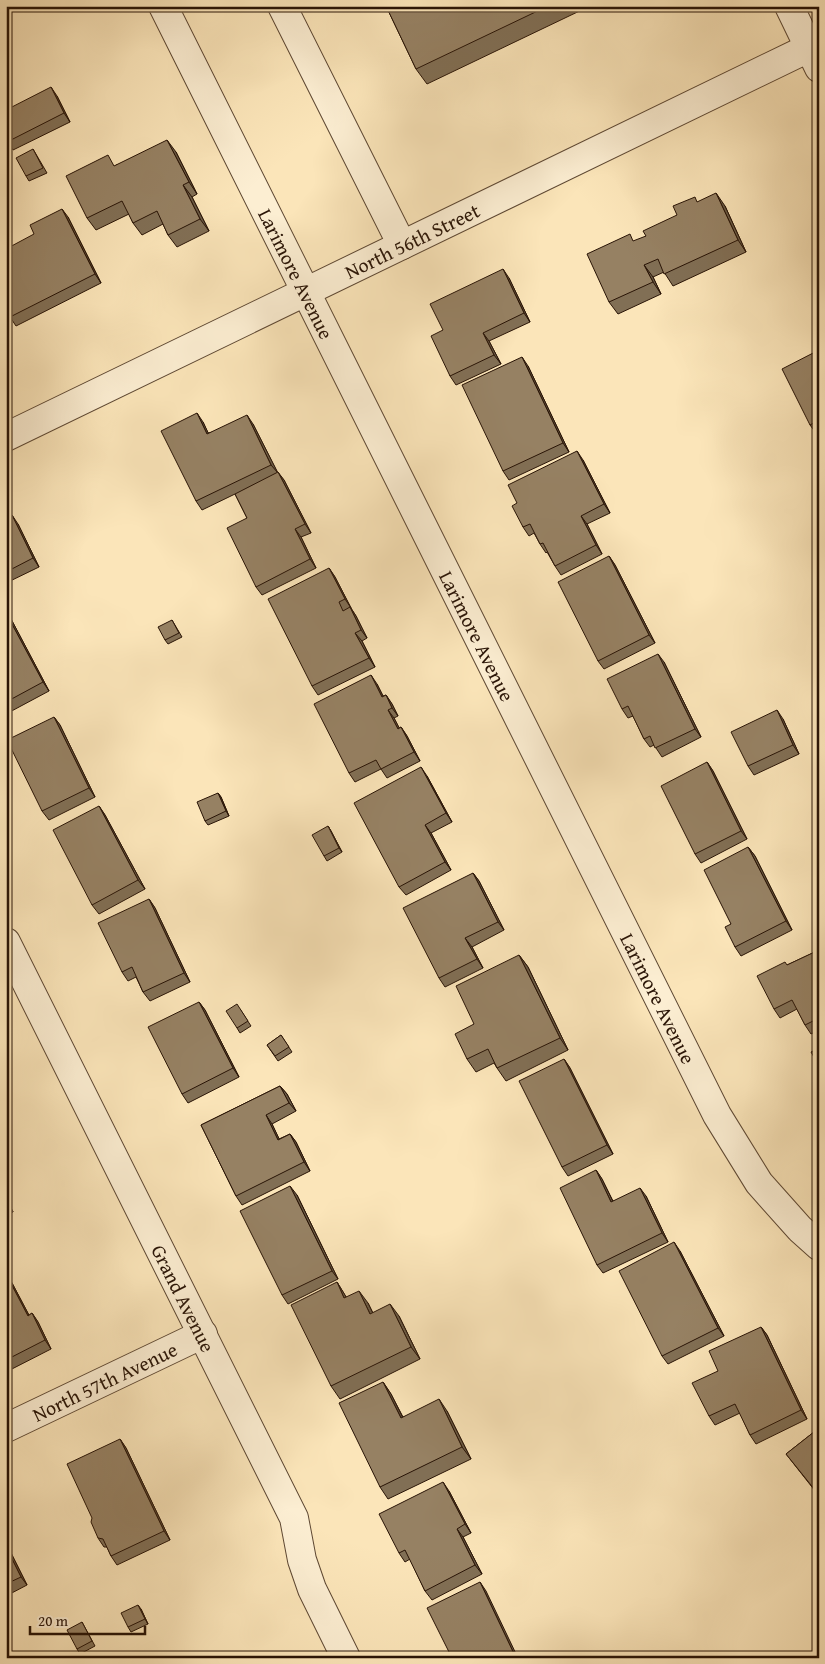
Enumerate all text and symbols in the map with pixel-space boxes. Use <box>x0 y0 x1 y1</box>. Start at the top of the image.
street label: North 56th Street <box>339 195 484 285</box>
street label: Larimore Avenue <box>252 203 342 344</box>
street label: Larimore Avenue <box>433 565 523 706</box>
street label: Larimore Avenue <box>614 928 703 1068</box>
street label: Grand Avenue <box>145 1239 223 1357</box>
street label: North 57th Avenue <box>27 1334 182 1428</box>
scale bar <box>30 1604 145 1636</box>
text: 20 m <box>38 1610 69 1631</box>

